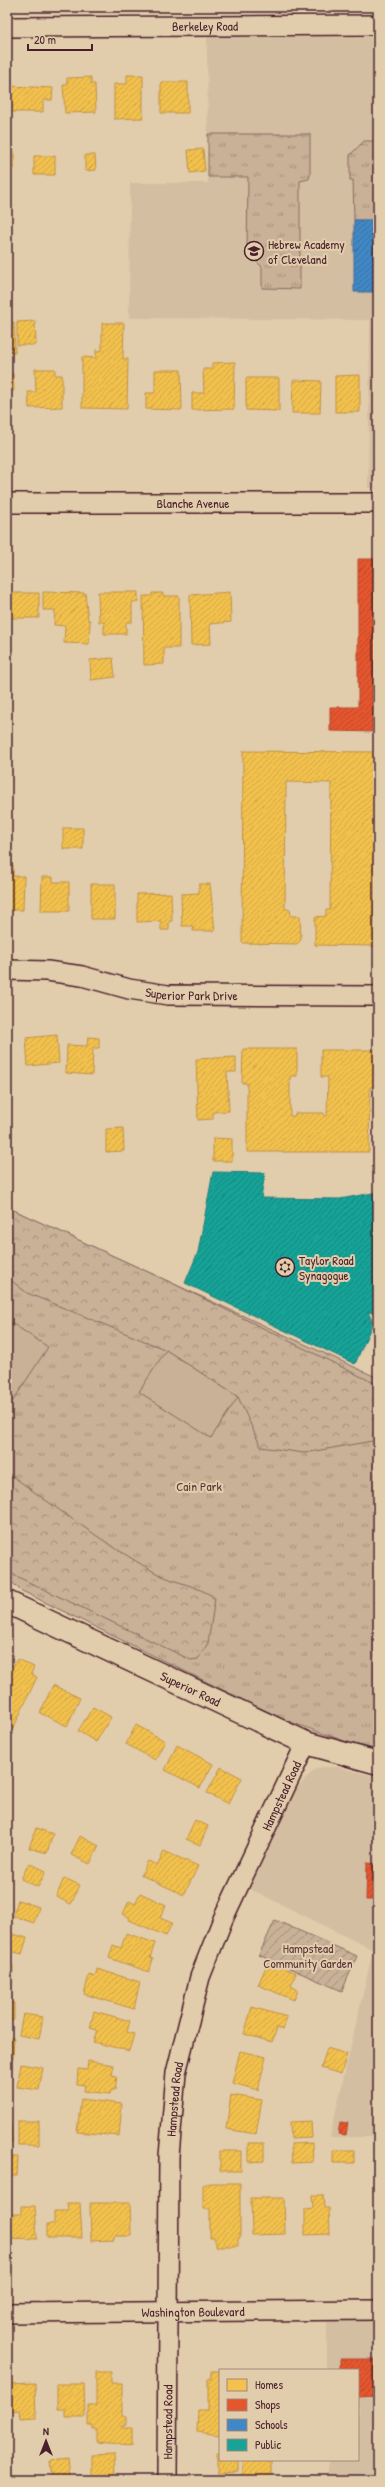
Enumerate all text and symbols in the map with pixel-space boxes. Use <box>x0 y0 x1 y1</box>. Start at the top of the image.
street label: Berkeley Road <box>172 17 238 35</box>
scale bar <box>28 26 92 52</box>
text: 20 m <box>34 31 56 48</box>
place label: Hebrew Academy of Cleveland <box>268 235 345 268</box>
school or university icon: Hebrew Academy of Cleveland <box>243 240 265 262</box>
street label: Blanche Avenue <box>157 494 229 512</box>
street label: Superior Park Drive <box>144 983 238 1004</box>
place label: Taylor Road Synagogue <box>299 1251 354 1284</box>
synagogue icon: Taylor Road Synagogue <box>274 1256 296 1278</box>
park label: Cain Park <box>176 1477 222 1495</box>
street label: Superior Road <box>158 1667 224 1710</box>
street label: Hampstead Road <box>257 1758 305 1833</box>
park label: Hampstead Community Garden <box>263 1939 353 1972</box>
street label: Hampstead Road <box>162 2060 187 2137</box>
street label: Washington Boulevard <box>141 2302 245 2321</box>
legend <box>219 2369 359 2461</box>
text: Homes <box>255 2376 283 2393</box>
street label: Hampstead Road <box>158 2385 177 2459</box>
text: Shops <box>255 2396 281 2413</box>
text: Schools <box>255 2416 288 2433</box>
north arrow <box>26 2421 66 2461</box>
text: N <box>43 2424 49 2438</box>
text: Public <box>255 2436 281 2453</box>

